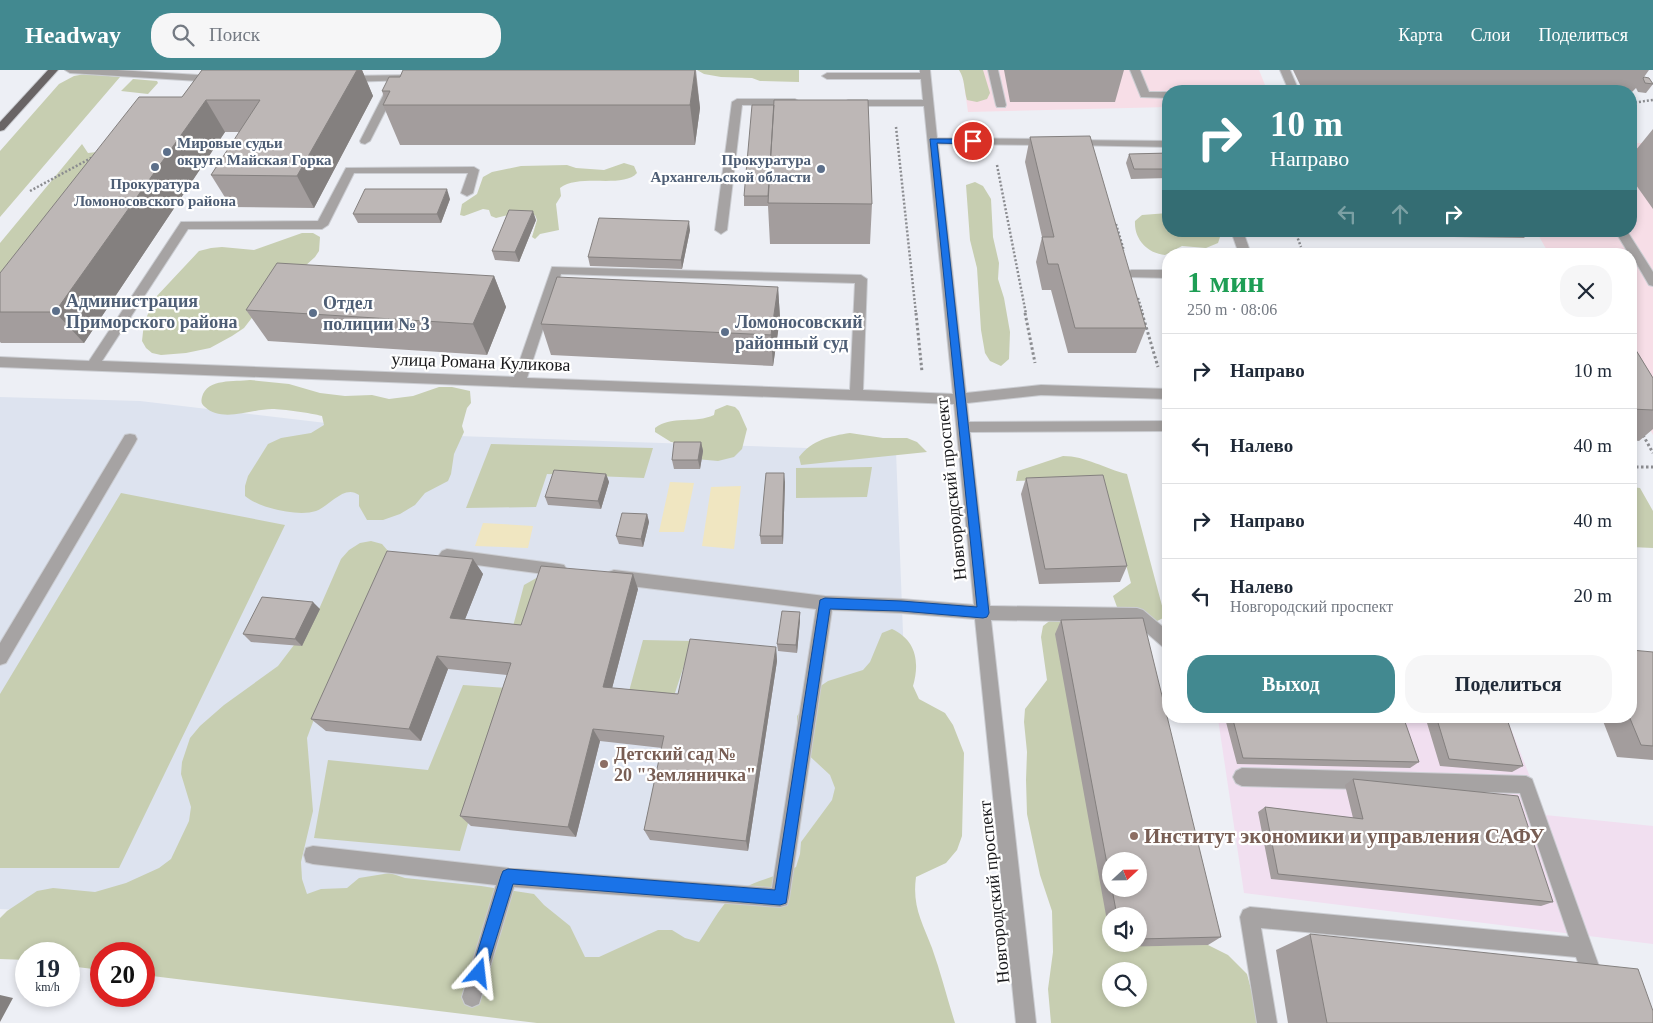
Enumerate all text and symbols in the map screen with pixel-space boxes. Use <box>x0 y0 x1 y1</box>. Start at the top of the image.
search box <box>151 13 501 58</box>
icon: search <box>169 21 197 49</box>
text: Headway <box>25 22 121 48</box>
text: Поиск <box>209 24 260 45</box>
text: Карта <box>1398 25 1443 45</box>
text: Слои <box>1471 25 1510 45</box>
text: Поделиться <box>1538 25 1628 45</box>
icon: right <box>1187 105 1252 170</box>
text: 10 m <box>1270 105 1343 144</box>
pin <box>952 120 994 162</box>
icon: arrive <box>959 127 987 155</box>
place label: Мировые судьи округа Майская Горка <box>177 135 332 168</box>
marker: Мировые судьи округа Майская Горка <box>161 146 173 158</box>
text: Направо <box>1270 146 1349 171</box>
place label: Прокуратура Архангельской области <box>651 152 811 185</box>
marker: Прокуратура Ломоносовского района <box>149 161 161 173</box>
marker: Прокуратура Архангельской области <box>815 163 827 175</box>
place label: Прокуратура Ломоносовского района <box>74 176 237 209</box>
icon: left <box>1333 200 1361 228</box>
icon: ahead <box>1386 200 1414 228</box>
icon: right <box>1439 200 1467 228</box>
text: 1 мин <box>1187 265 1265 298</box>
button: close <box>1560 265 1612 317</box>
place label: Администрация Приморского района <box>66 291 238 332</box>
place label: Отдел полиции № 3 <box>323 293 430 334</box>
text: 250 m · 08:06 <box>1187 301 1277 318</box>
marker: Администрация Приморского района <box>50 305 62 317</box>
marker: Отдел полиции № 3 <box>307 307 319 319</box>
place label: Ломоносовский районный cуд <box>735 312 863 353</box>
marker: Ломоносовский районный cуд <box>719 326 731 338</box>
street label: улица Романа Куликова <box>391 349 571 375</box>
icon: right <box>1187 357 1215 385</box>
text: Направо <box>1230 360 1305 381</box>
text: 10 m <box>1573 360 1612 381</box>
street label: Новгородский проспект <box>931 397 971 581</box>
icon: left <box>1187 432 1215 460</box>
text: Налево <box>1230 435 1293 456</box>
text: 40 m <box>1573 435 1612 456</box>
icon: right <box>1187 507 1215 535</box>
text: Направо <box>1230 510 1305 531</box>
text: 40 m <box>1573 510 1612 531</box>
text: Налево <box>1230 576 1293 597</box>
icon: left <box>1187 582 1215 610</box>
text: 20 m <box>1573 585 1612 606</box>
text: Новгородский проспект <box>1230 598 1393 615</box>
button: Выход <box>1187 655 1395 713</box>
button: Поделиться <box>1405 655 1612 713</box>
place label: Детский сад № 20 "Земляничка" <box>614 744 756 785</box>
marker: Детский сад № 20 "Земляничка" <box>598 758 610 770</box>
street label: Новгородский проспект <box>974 800 1014 984</box>
place label: Институт экономики и управления САФУ <box>1144 824 1545 848</box>
marker: Институт экономики и управления САФУ <box>1128 830 1140 842</box>
north arrow <box>1102 852 1148 898</box>
map controls <box>1102 852 1147 1007</box>
button: sound <box>1102 907 1147 952</box>
speed limit sign: 20 <box>90 942 155 1007</box>
position arrow <box>452 946 504 998</box>
text: 19 <box>35 955 60 982</box>
button: search <box>1102 962 1147 1007</box>
text: km/h <box>35 980 60 994</box>

